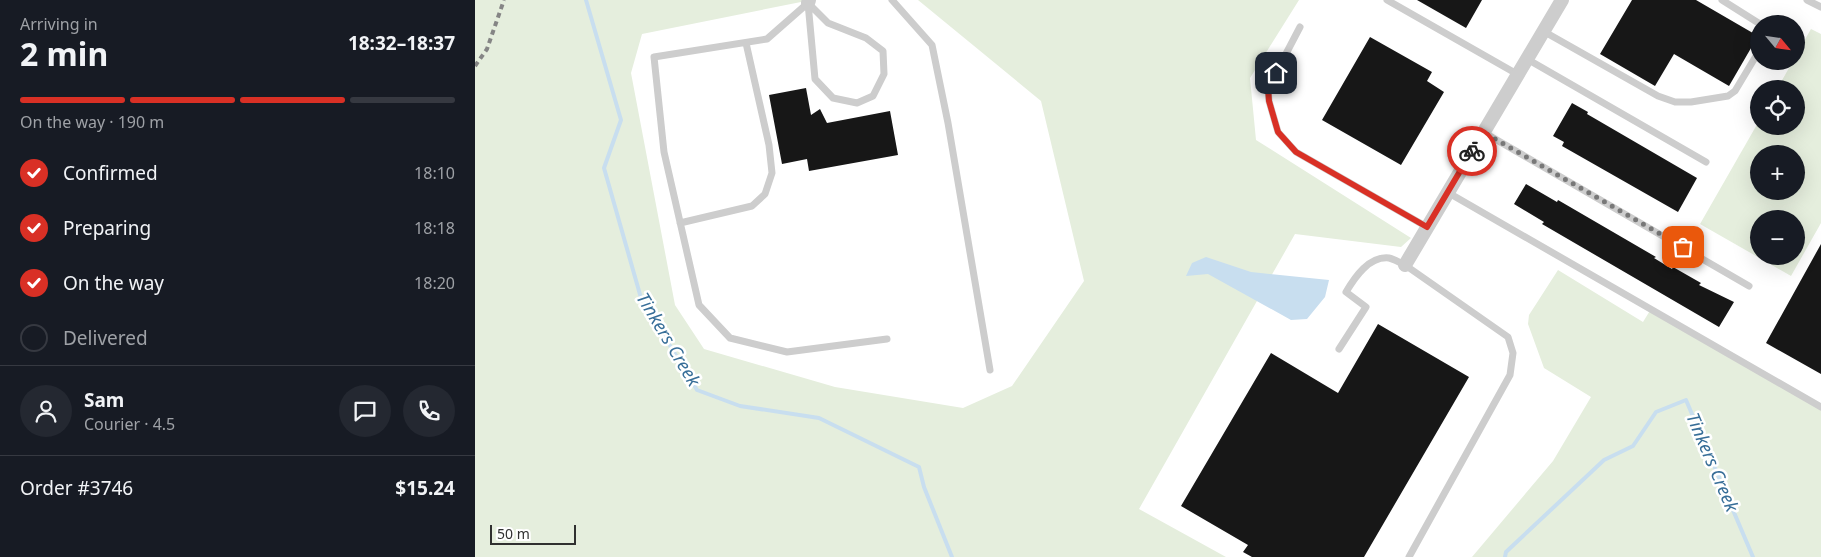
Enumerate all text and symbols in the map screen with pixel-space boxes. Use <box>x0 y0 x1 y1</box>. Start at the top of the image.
text: Arriving in <box>20 13 98 35</box>
north arrow <box>1750 15 1805 70</box>
map controls <box>1750 15 1805 265</box>
text: 18:32–18:37 <box>348 30 455 56</box>
text: 2 min <box>20 32 108 75</box>
pin <box>1255 52 1297 94</box>
icon: home <box>1262 59 1290 87</box>
button: locate <box>1750 80 1805 135</box>
text: On the way · 190 m <box>20 111 164 133</box>
courier <box>1447 126 1497 176</box>
icon: bike <box>1458 137 1486 165</box>
button: + <box>1750 145 1805 200</box>
icon: check <box>20 159 48 187</box>
text: Confirmed <box>63 160 158 186</box>
text: 18:10 <box>414 162 455 184</box>
button: − <box>1750 210 1805 265</box>
icon: check <box>20 214 48 242</box>
text: Preparing <box>63 215 151 241</box>
text: 18:18 <box>414 217 455 239</box>
pin <box>1662 226 1704 268</box>
icon: bag <box>1669 233 1697 261</box>
icon: check <box>20 269 48 297</box>
text: On the way <box>63 270 164 296</box>
text: 18:20 <box>414 272 455 294</box>
water label: Tinkers Creek <box>632 288 707 391</box>
text: Delivered <box>63 325 148 351</box>
button: person <box>20 385 72 437</box>
button: chat <box>339 385 391 437</box>
button: phone <box>403 385 455 437</box>
text: Sam <box>84 387 124 413</box>
water label: Tinkers Creek <box>1681 409 1745 516</box>
text: Courier · 4.5 <box>84 413 175 435</box>
text: Order #3746 <box>20 475 133 501</box>
text: $15.24 <box>395 475 455 501</box>
scale bar <box>490 522 576 545</box>
text: 50 m <box>497 524 530 543</box>

